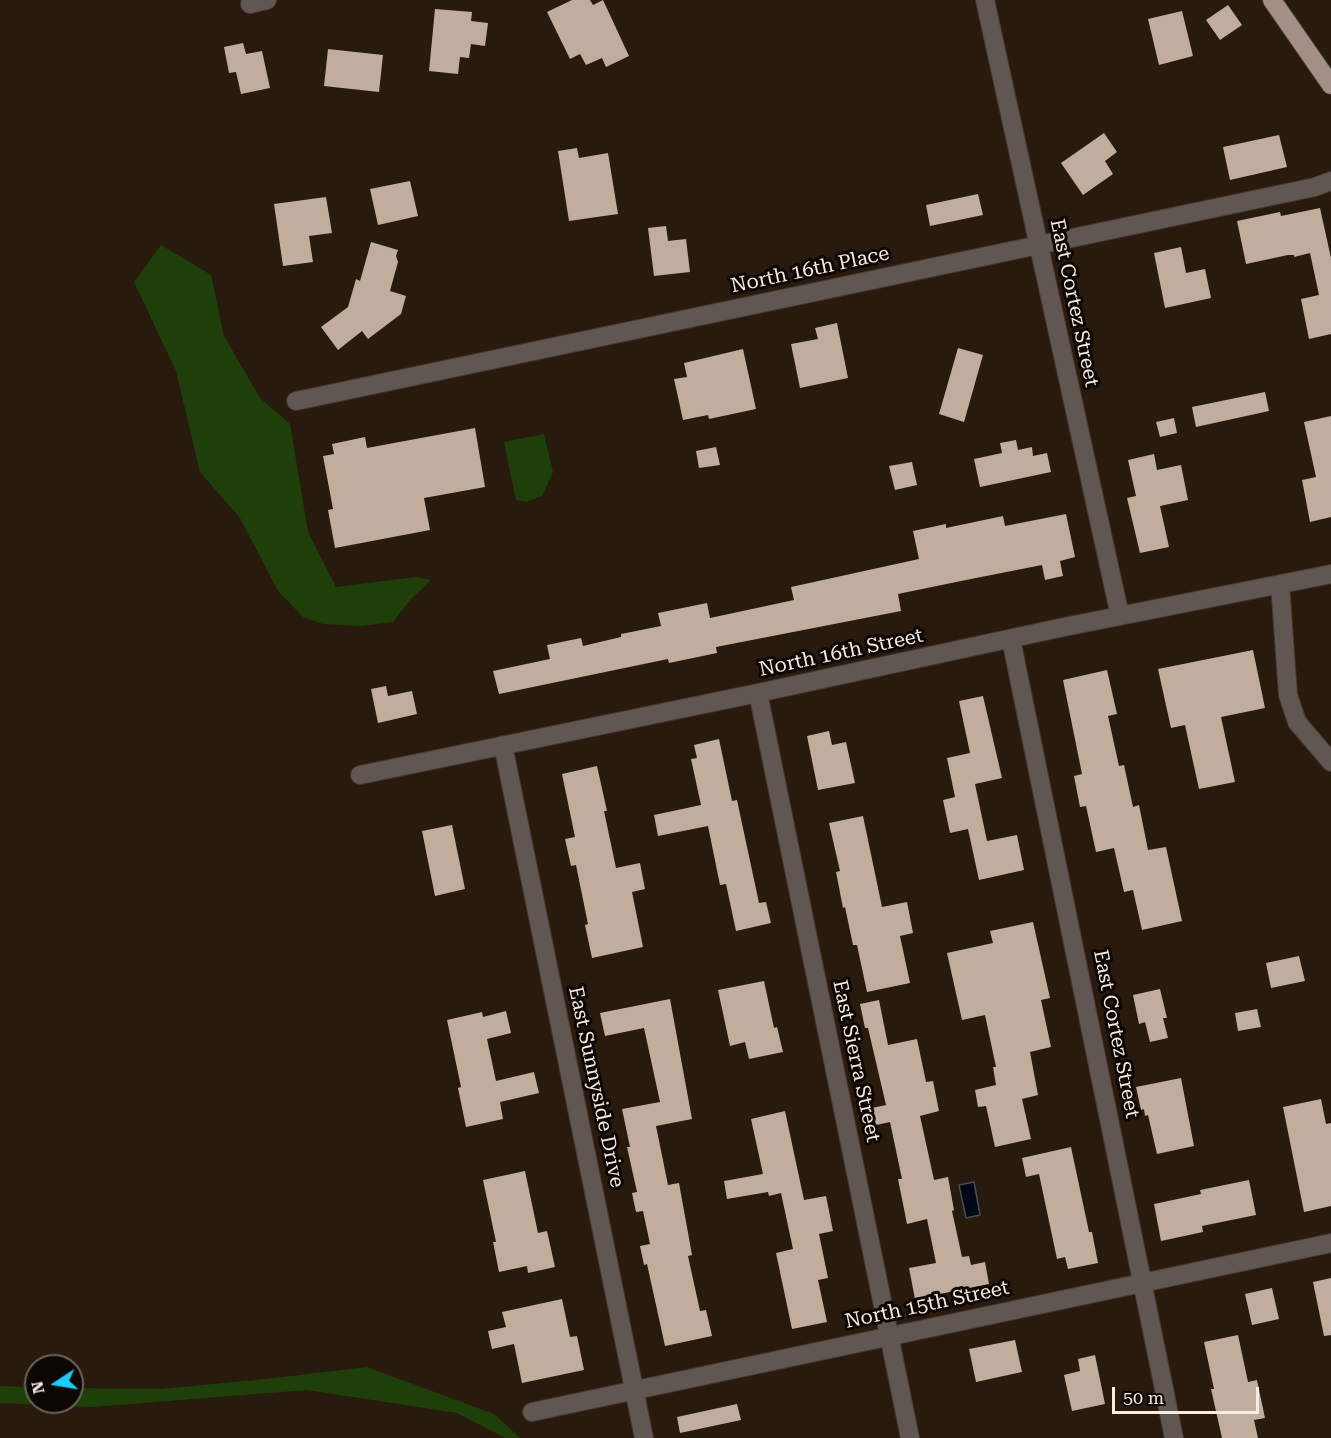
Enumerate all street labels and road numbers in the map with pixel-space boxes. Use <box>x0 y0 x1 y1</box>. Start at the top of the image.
street label: East Cortez Street <box>1044 217 1104 389</box>
street label: North 16th Place <box>728 241 892 299</box>
street label: North 16th Street <box>757 624 925 682</box>
street label: East Cortez Street <box>1088 948 1144 1120</box>
street label: East Sierra Street <box>827 978 885 1144</box>
street label: East Sunnyside Drive <box>563 984 629 1190</box>
street label: North 15th Street <box>843 1276 1011 1334</box>

